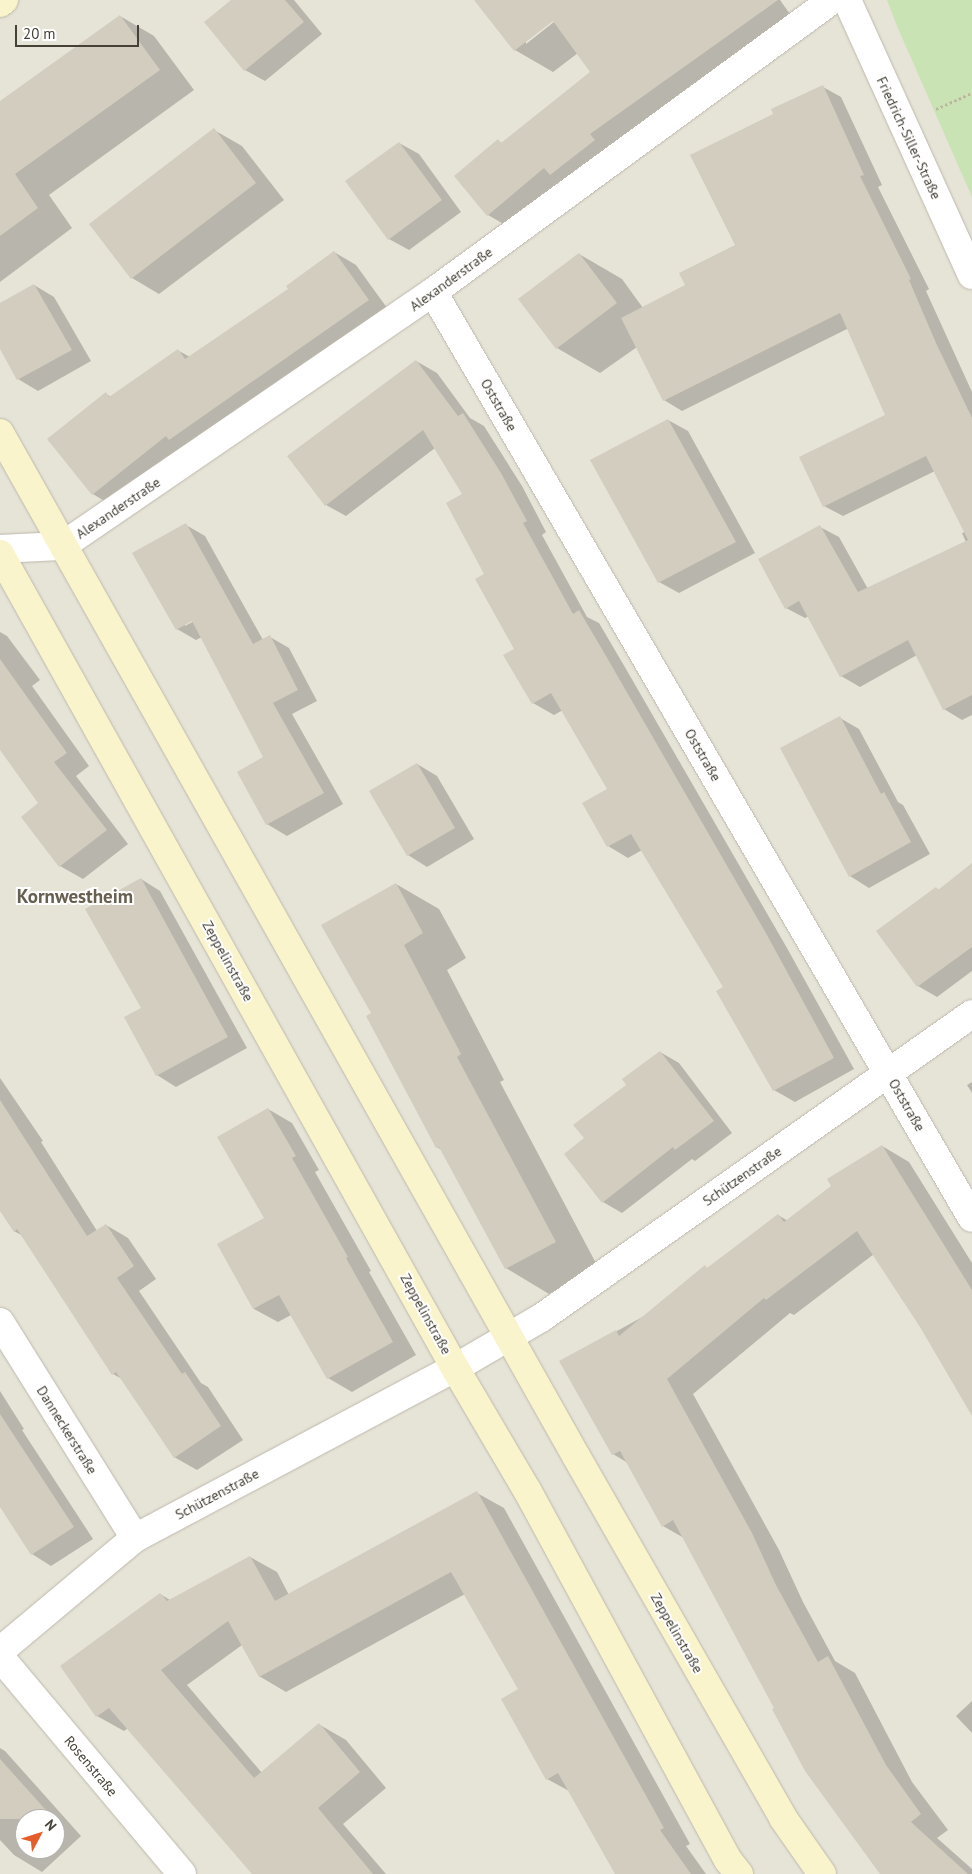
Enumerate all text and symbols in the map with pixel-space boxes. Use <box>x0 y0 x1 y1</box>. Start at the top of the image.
scale bar <box>18 15 141 47</box>
text: 20 m <box>23 24 56 43</box>
street label: Friedrich-Siller-Straße <box>873 74 945 202</box>
street label: Alexanderstraße <box>406 243 496 315</box>
street label: Oststraße <box>477 376 521 434</box>
street label: Alexanderstraße <box>73 474 163 542</box>
street label: Oststraße <box>681 726 725 784</box>
district label: Kornwestheim <box>17 886 133 908</box>
street label: Zeppelinstraße <box>199 918 257 1004</box>
street label: Oststraße <box>885 1076 929 1134</box>
street label: Schützenstraße <box>699 1143 785 1209</box>
street label: Zeppelinstraße <box>397 1271 455 1357</box>
street label: Danneckerstraße <box>33 1383 101 1477</box>
street label: Schützenstraße <box>172 1465 262 1523</box>
street label: Zeppelinstraße <box>647 1590 707 1676</box>
street label: Rosenstraße <box>61 1732 121 1800</box>
north arrow <box>15 1809 65 1859</box>
text: N <box>41 1816 61 1834</box>

